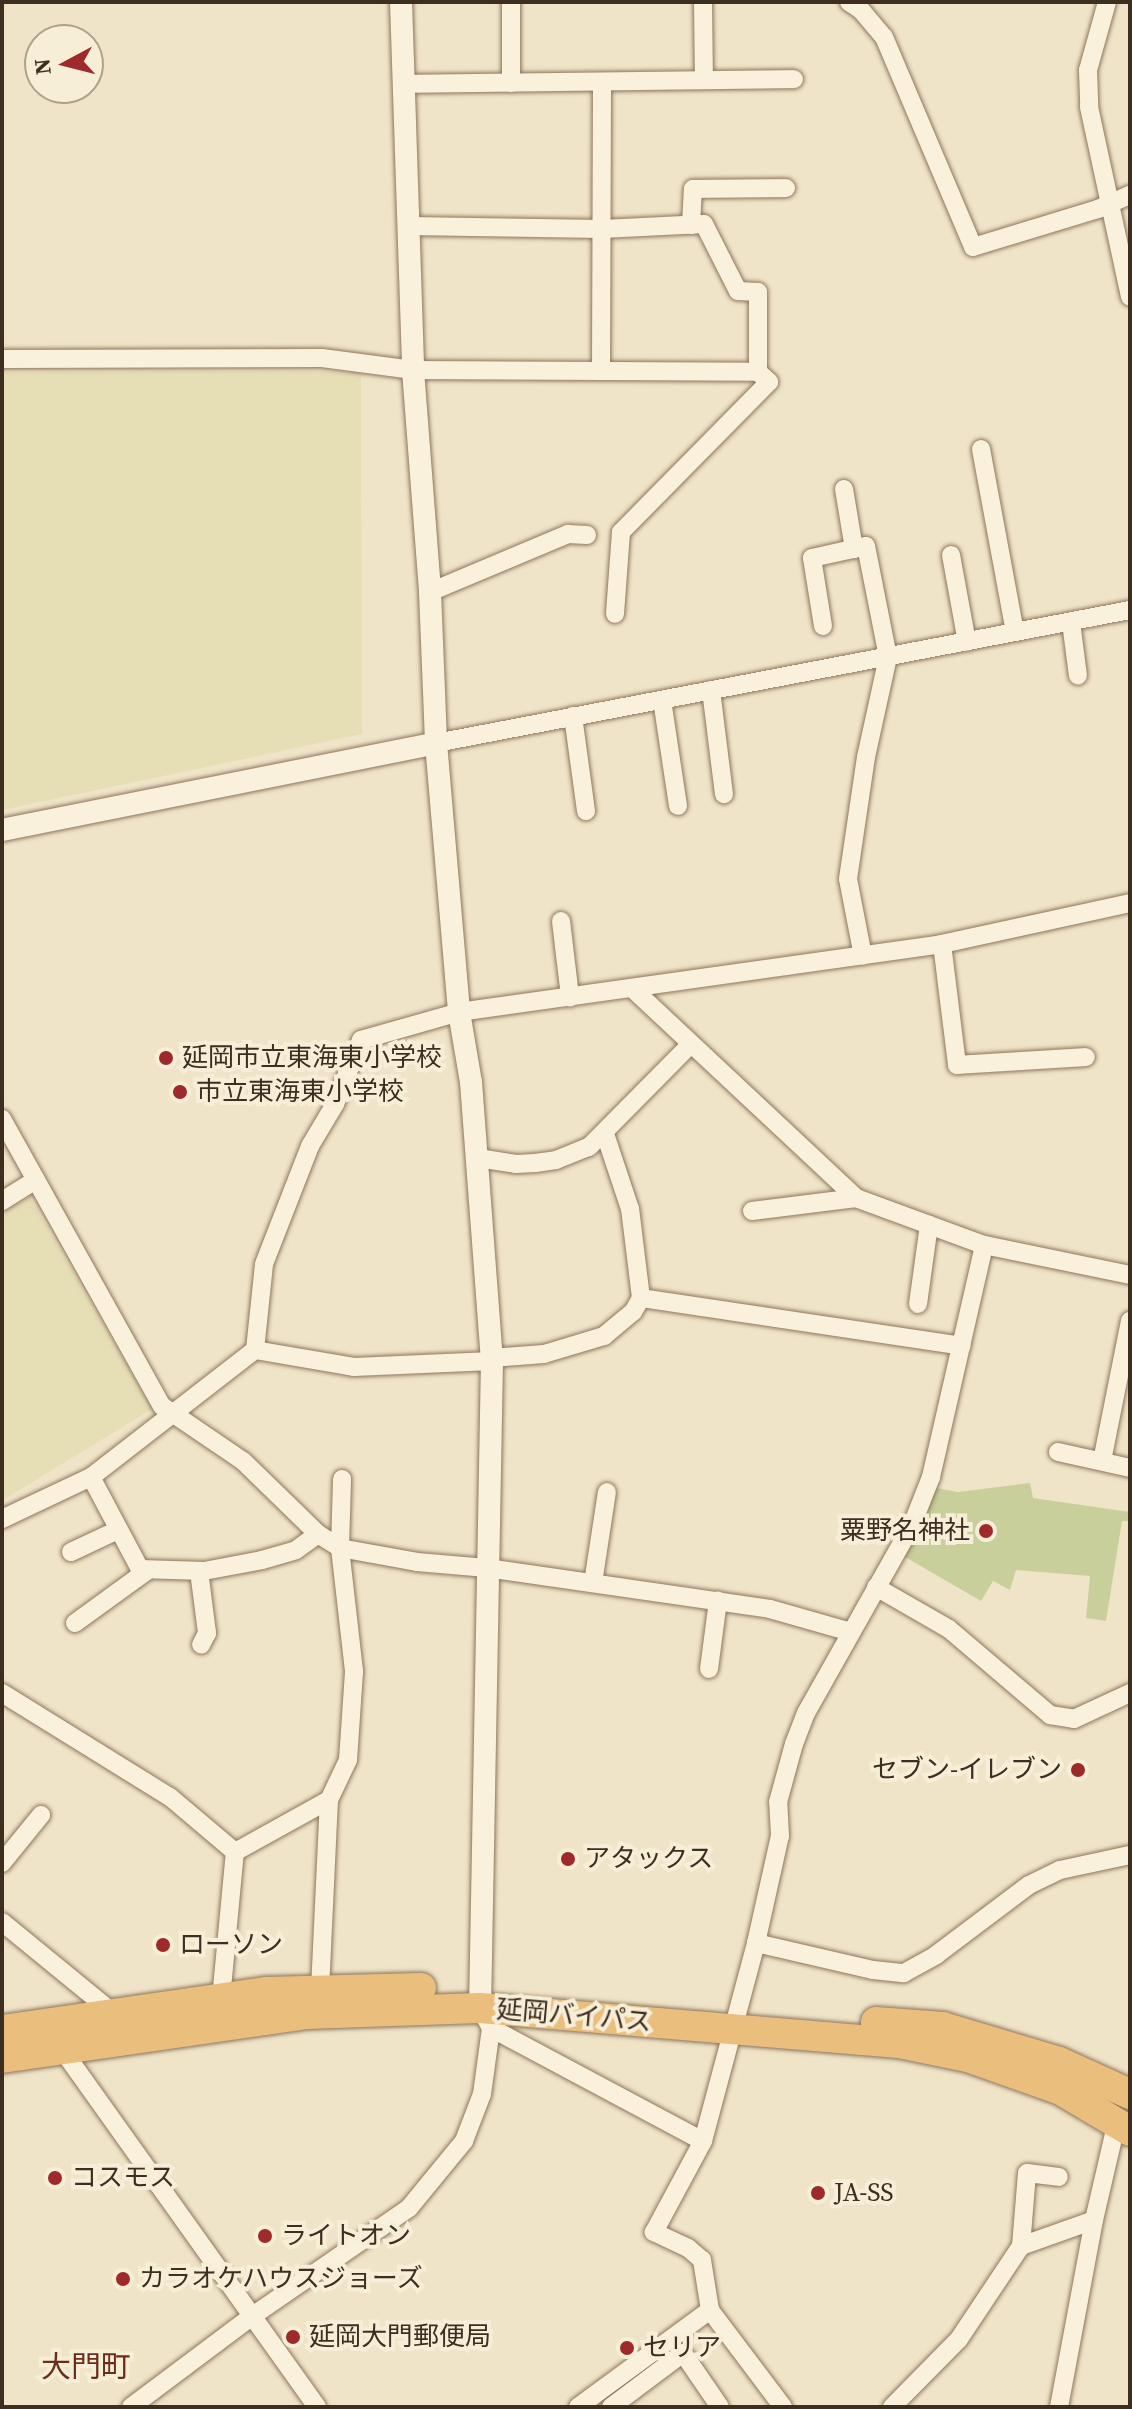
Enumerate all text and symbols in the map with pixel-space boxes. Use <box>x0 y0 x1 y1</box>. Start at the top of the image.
north arrow <box>24 24 104 104</box>
text: N <box>26 57 58 76</box>
place label: 延岡市立東海東小学校 <box>182 1042 442 1074</box>
marker: 延岡市立東海東小学校 <box>157 1049 175 1067</box>
place label: 市立東海東小学校 <box>196 1076 404 1108</box>
marker: 市立東海東小学校 <box>171 1083 189 1101</box>
place label: 粟野名神社 <box>840 1515 970 1547</box>
marker: 粟野名神社 <box>977 1522 995 1540</box>
place label: セブン-イレブン <box>872 1754 1062 1786</box>
marker: セブン-イレブン <box>1069 1761 1087 1779</box>
place label: アタックス <box>584 1843 714 1875</box>
marker: アタックス <box>559 1850 577 1868</box>
place label: ローソン <box>179 1929 283 1961</box>
marker: ローソン <box>154 1936 172 1954</box>
street label: 延岡バイパス <box>495 1994 653 2038</box>
place label: コスモス <box>71 2162 175 2194</box>
marker: コスモス <box>46 2169 64 2187</box>
place label: JA-SS <box>834 2177 894 2209</box>
marker: JA-SS <box>809 2184 827 2202</box>
place label: ライトオン <box>281 2220 411 2252</box>
marker: ライトオン <box>256 2227 274 2245</box>
place label: カラオケハウスジョーズ <box>139 2263 425 2295</box>
marker: カラオケハウスジョーズ <box>114 2270 132 2288</box>
place label: 延岡大門郵便局 <box>309 2321 491 2353</box>
marker: 延岡大門郵便局 <box>284 2328 302 2346</box>
place label: セリア <box>643 2332 721 2364</box>
marker: セリア <box>618 2339 636 2357</box>
district label: 大門町 <box>41 2349 131 2385</box>

